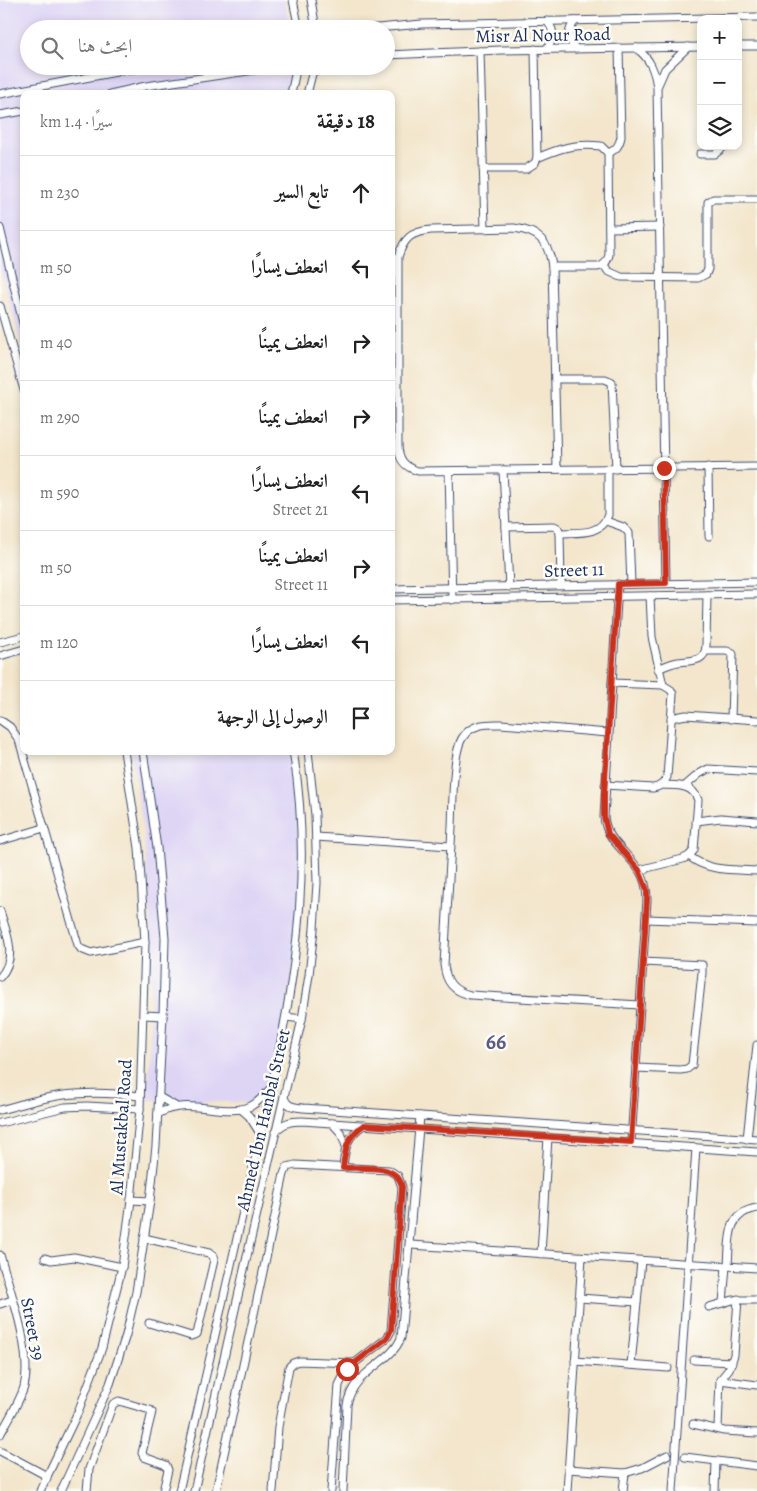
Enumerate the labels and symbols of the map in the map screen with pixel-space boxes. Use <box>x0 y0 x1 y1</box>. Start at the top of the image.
street label: Misr Al Nour Road <box>475 22 611 48</box>
route end <box>653 457 676 480</box>
street label: Street 11 <box>544 557 604 583</box>
street label: Ahmed Ibn Hanbal Street <box>230 1026 296 1214</box>
district label: 66 <box>486 1027 506 1057</box>
street label: Al Mustakbal Road <box>104 1058 138 1197</box>
street label: Street 39 <box>15 1296 51 1362</box>
route start <box>336 1358 359 1381</box>

